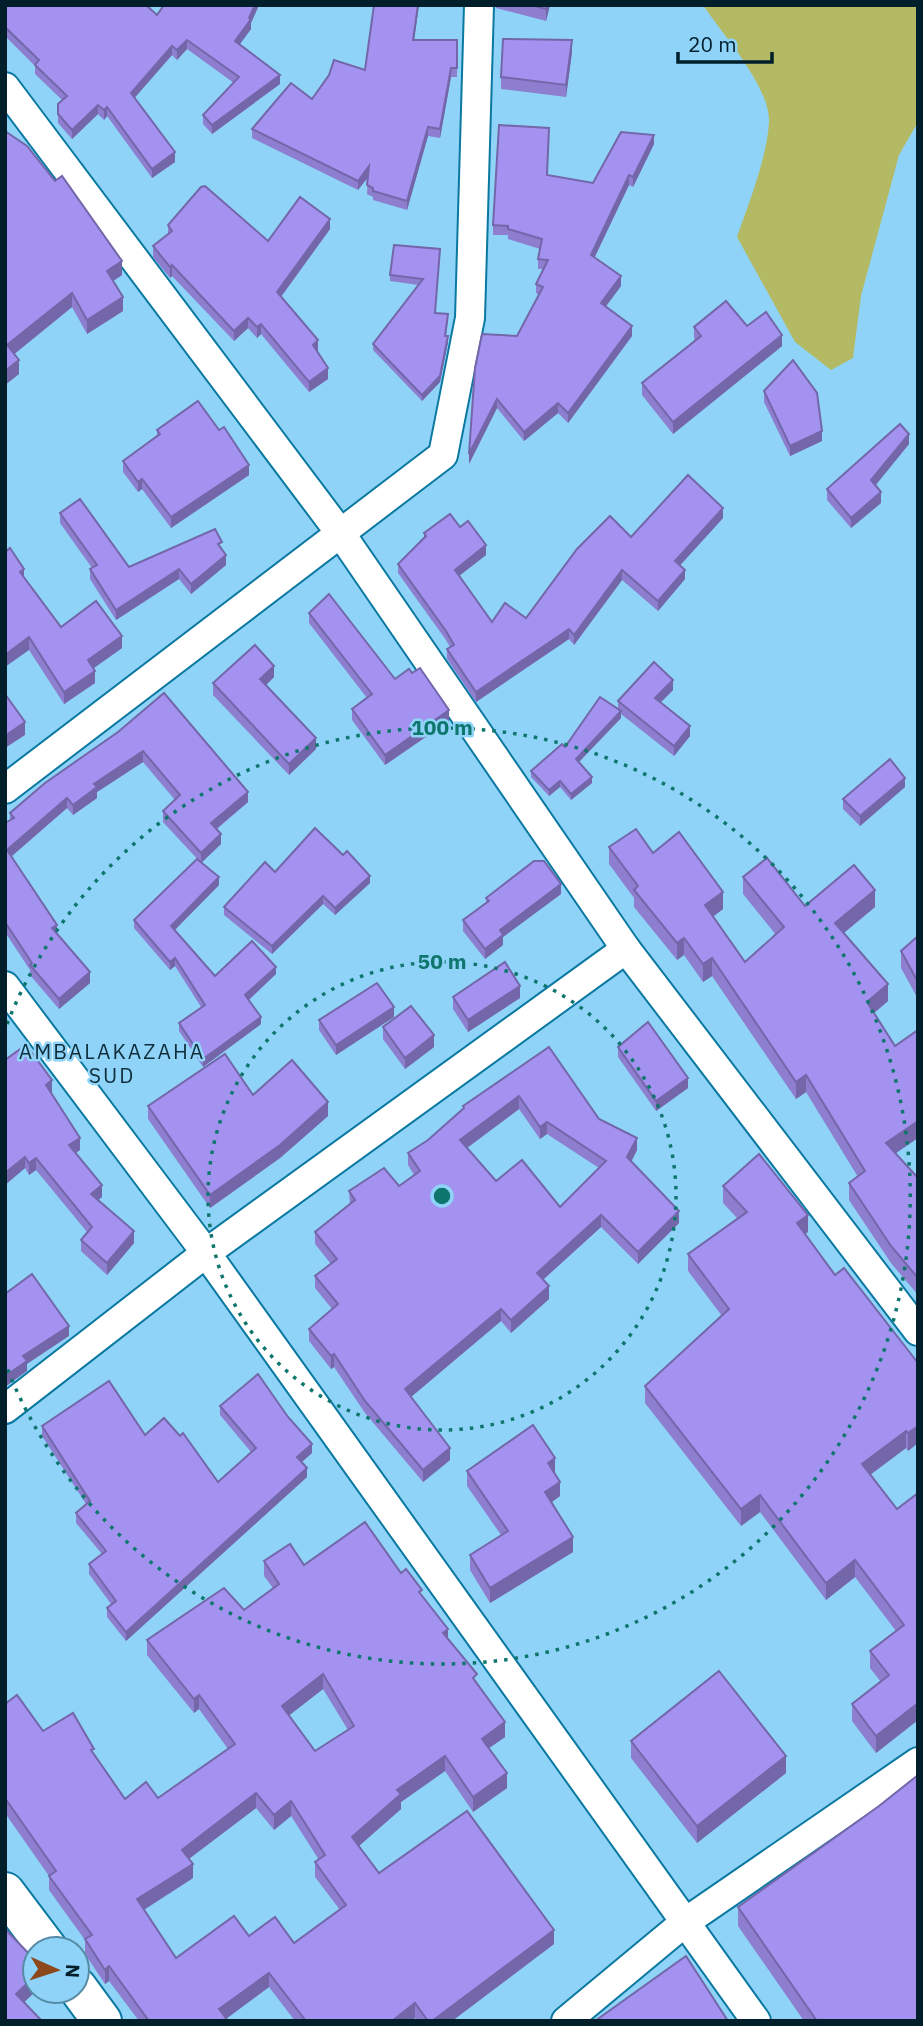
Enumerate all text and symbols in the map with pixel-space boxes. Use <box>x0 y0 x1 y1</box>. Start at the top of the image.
scale bar <box>678 21 772 65</box>
text: 20 m <box>688 30 737 58</box>
text: 100 m <box>411 713 473 741</box>
text: 50 m <box>418 947 466 975</box>
district label: AMBALAKAZAHA SUD <box>19 1037 205 1089</box>
centre of rings <box>430 1184 454 1208</box>
north arrow <box>21 1935 91 2005</box>
text: N <box>61 1963 85 1978</box>

